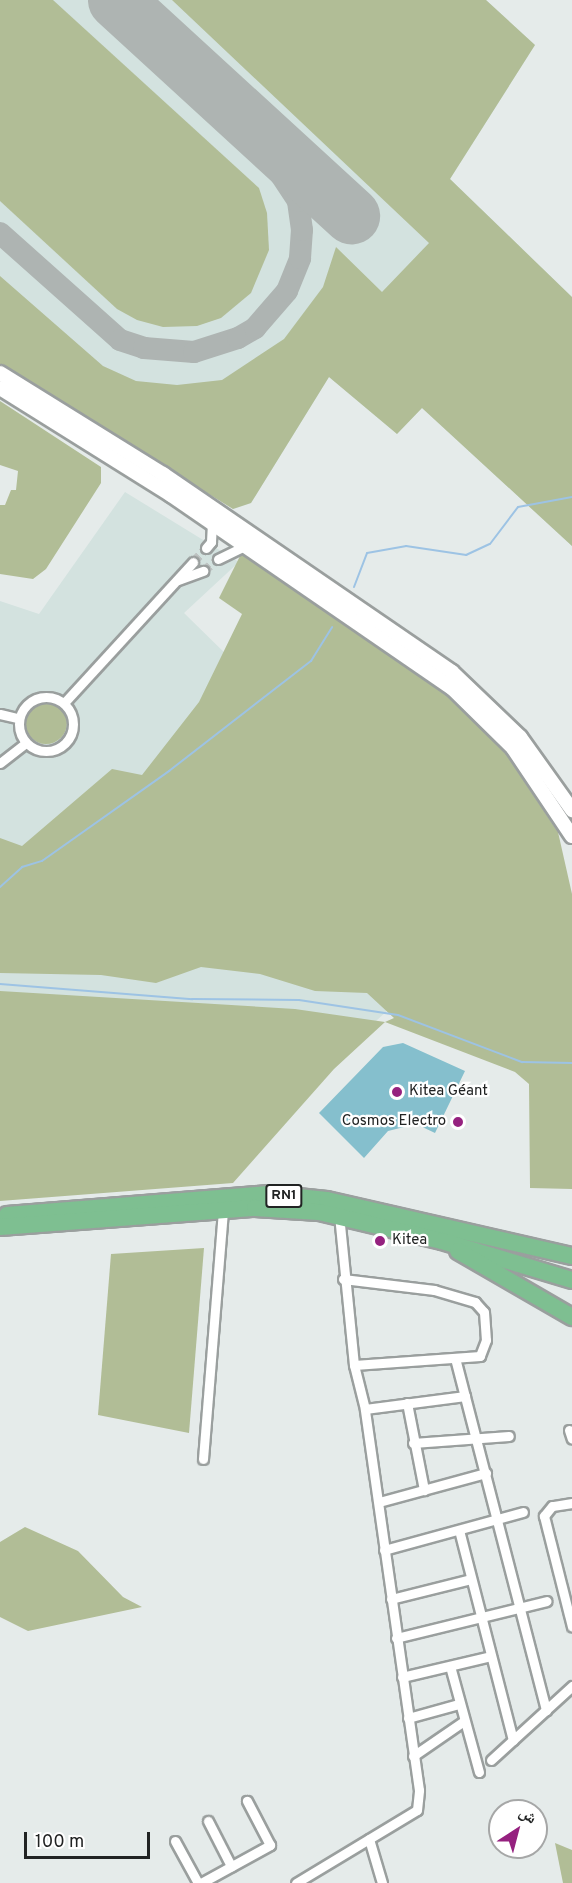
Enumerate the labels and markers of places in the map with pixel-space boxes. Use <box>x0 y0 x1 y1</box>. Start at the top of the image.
place label: Kitea Géant <box>409 1083 488 1101</box>
marker: Kitea Géant <box>390 1085 404 1099</box>
place label: Cosmos Electro <box>342 1113 446 1131</box>
marker: Cosmos Electro <box>451 1115 465 1129</box>
place label: Kitea <box>392 1232 427 1250</box>
marker: Kitea <box>373 1234 387 1248</box>

